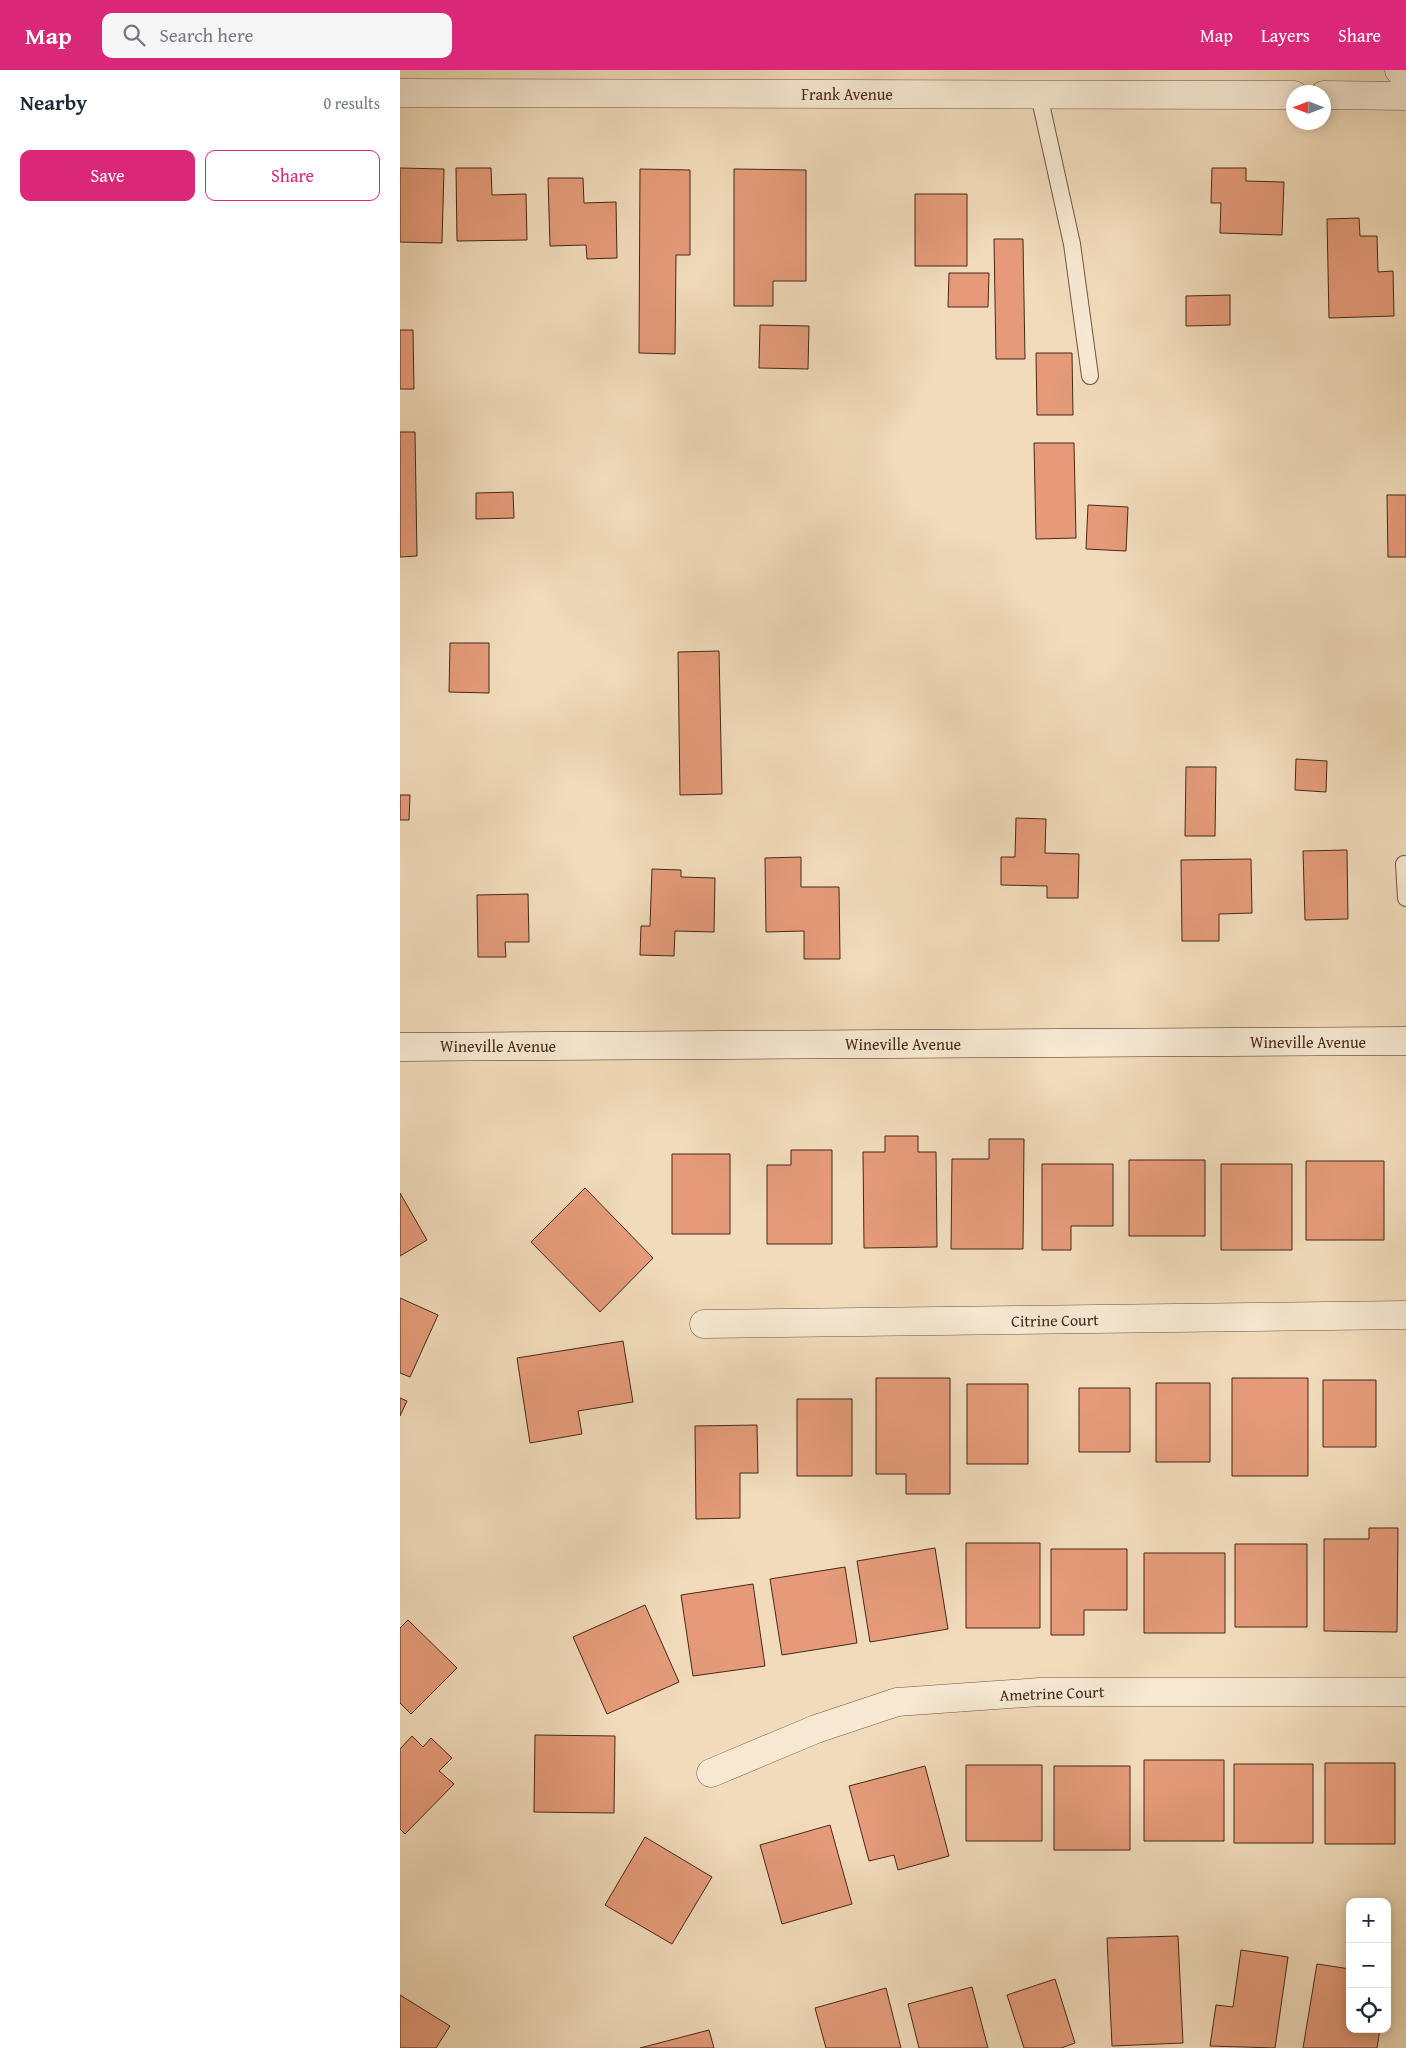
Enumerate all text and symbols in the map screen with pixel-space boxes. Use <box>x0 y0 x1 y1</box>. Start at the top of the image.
search box <box>102 13 452 58</box>
text: Map <box>25 18 72 53</box>
icon: search <box>120 21 148 49</box>
text: Search here <box>160 21 253 49</box>
text: Map <box>1200 22 1233 49</box>
text: Layers <box>1261 22 1310 49</box>
text: Share <box>1338 22 1381 49</box>
street label: Frank Avenue <box>801 82 893 106</box>
north arrow <box>1286 85 1331 130</box>
text: Nearby <box>20 87 87 118</box>
text: 0 results <box>323 91 380 115</box>
button: Save <box>20 150 195 201</box>
button: Share <box>205 150 380 201</box>
street label: Wineville Avenue <box>1250 1030 1366 1054</box>
street label: Wineville Avenue <box>845 1032 961 1056</box>
street label: Wineville Avenue <box>440 1034 556 1058</box>
street label: Citrine Court <box>1011 1307 1099 1333</box>
street label: Ametrine Court <box>999 1679 1105 1707</box>
map controls <box>1346 1898 1391 2033</box>
button: + <box>1346 1898 1391 1943</box>
button: − <box>1346 1943 1391 1988</box>
button: locate <box>1346 1988 1391 2033</box>

